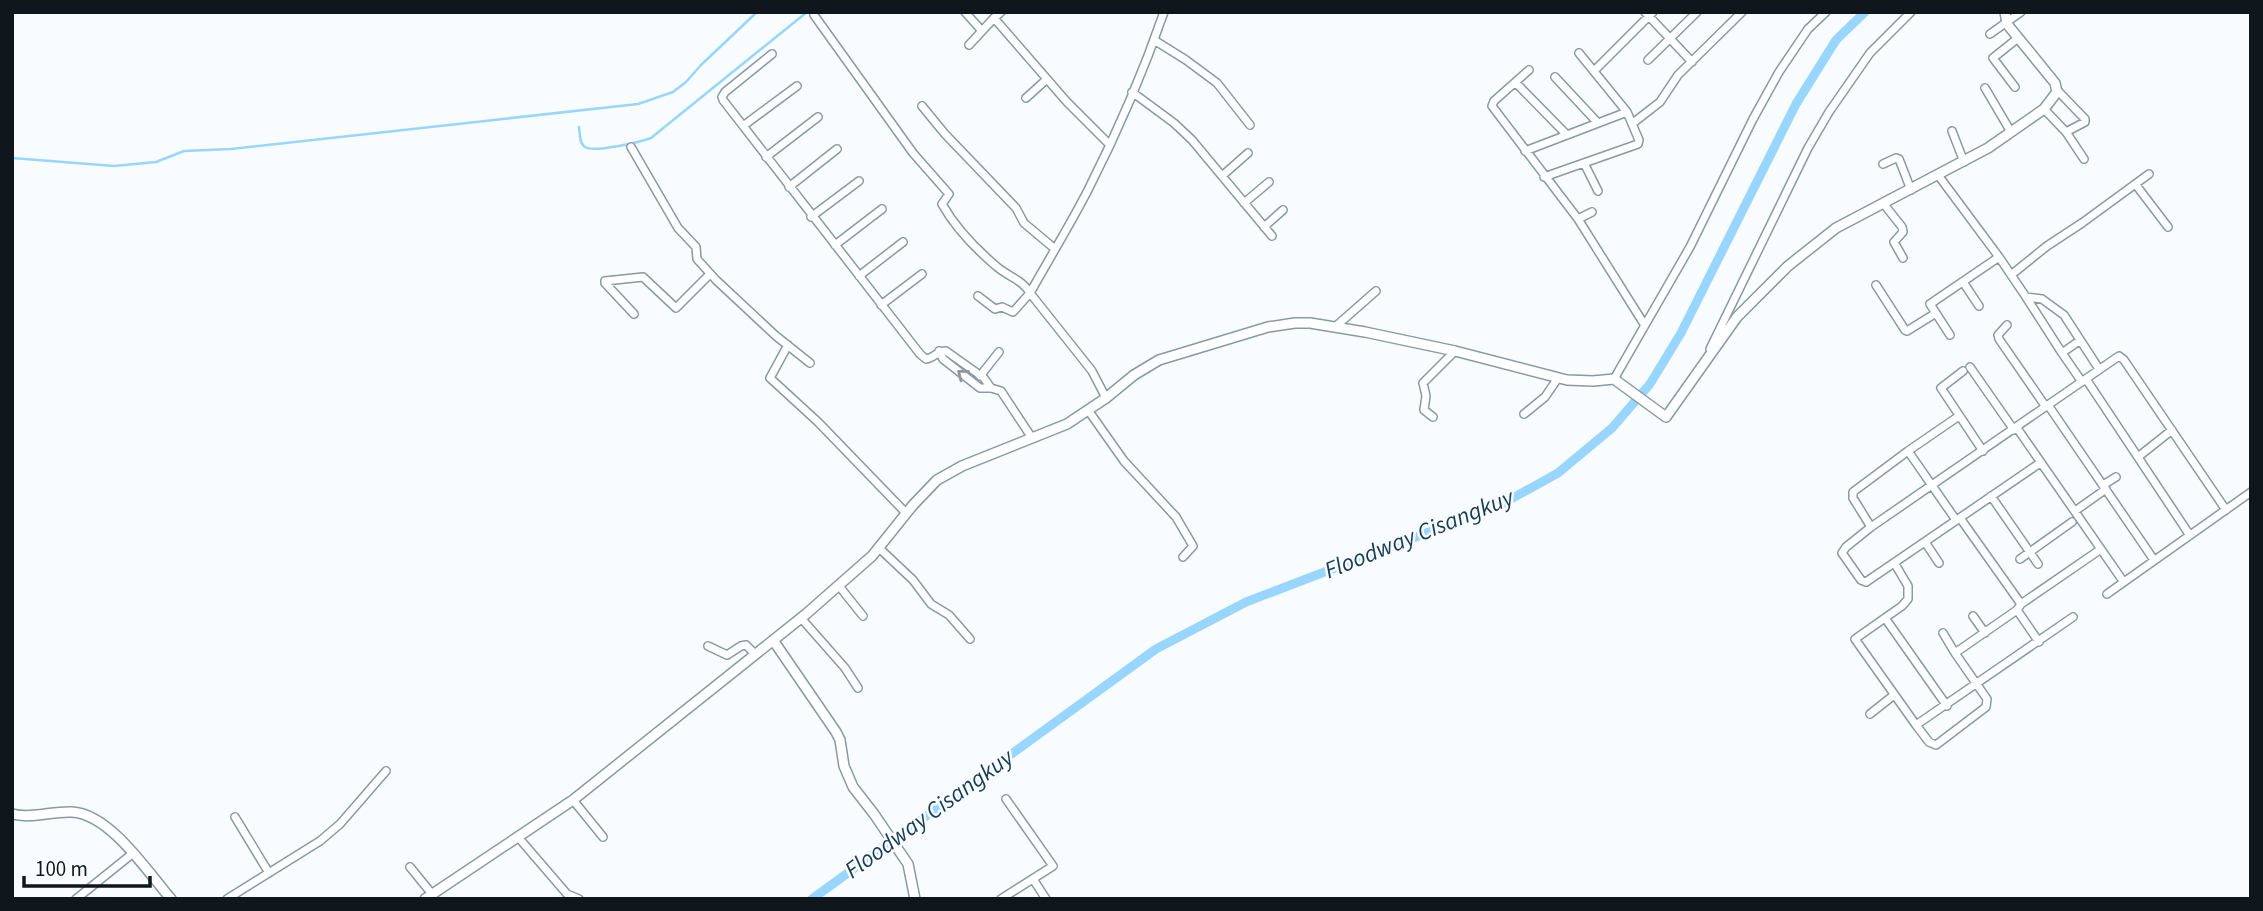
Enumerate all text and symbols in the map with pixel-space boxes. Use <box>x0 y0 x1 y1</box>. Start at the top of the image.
one-way arrow <box>958 370 970 383</box>
water label: Floodway Cisangkuy <box>1319 480 1520 588</box>
water label: Floodway Cisangkuy <box>837 740 1022 887</box>
scale bar <box>24 844 150 888</box>
text: 100 m <box>35 854 88 884</box>

